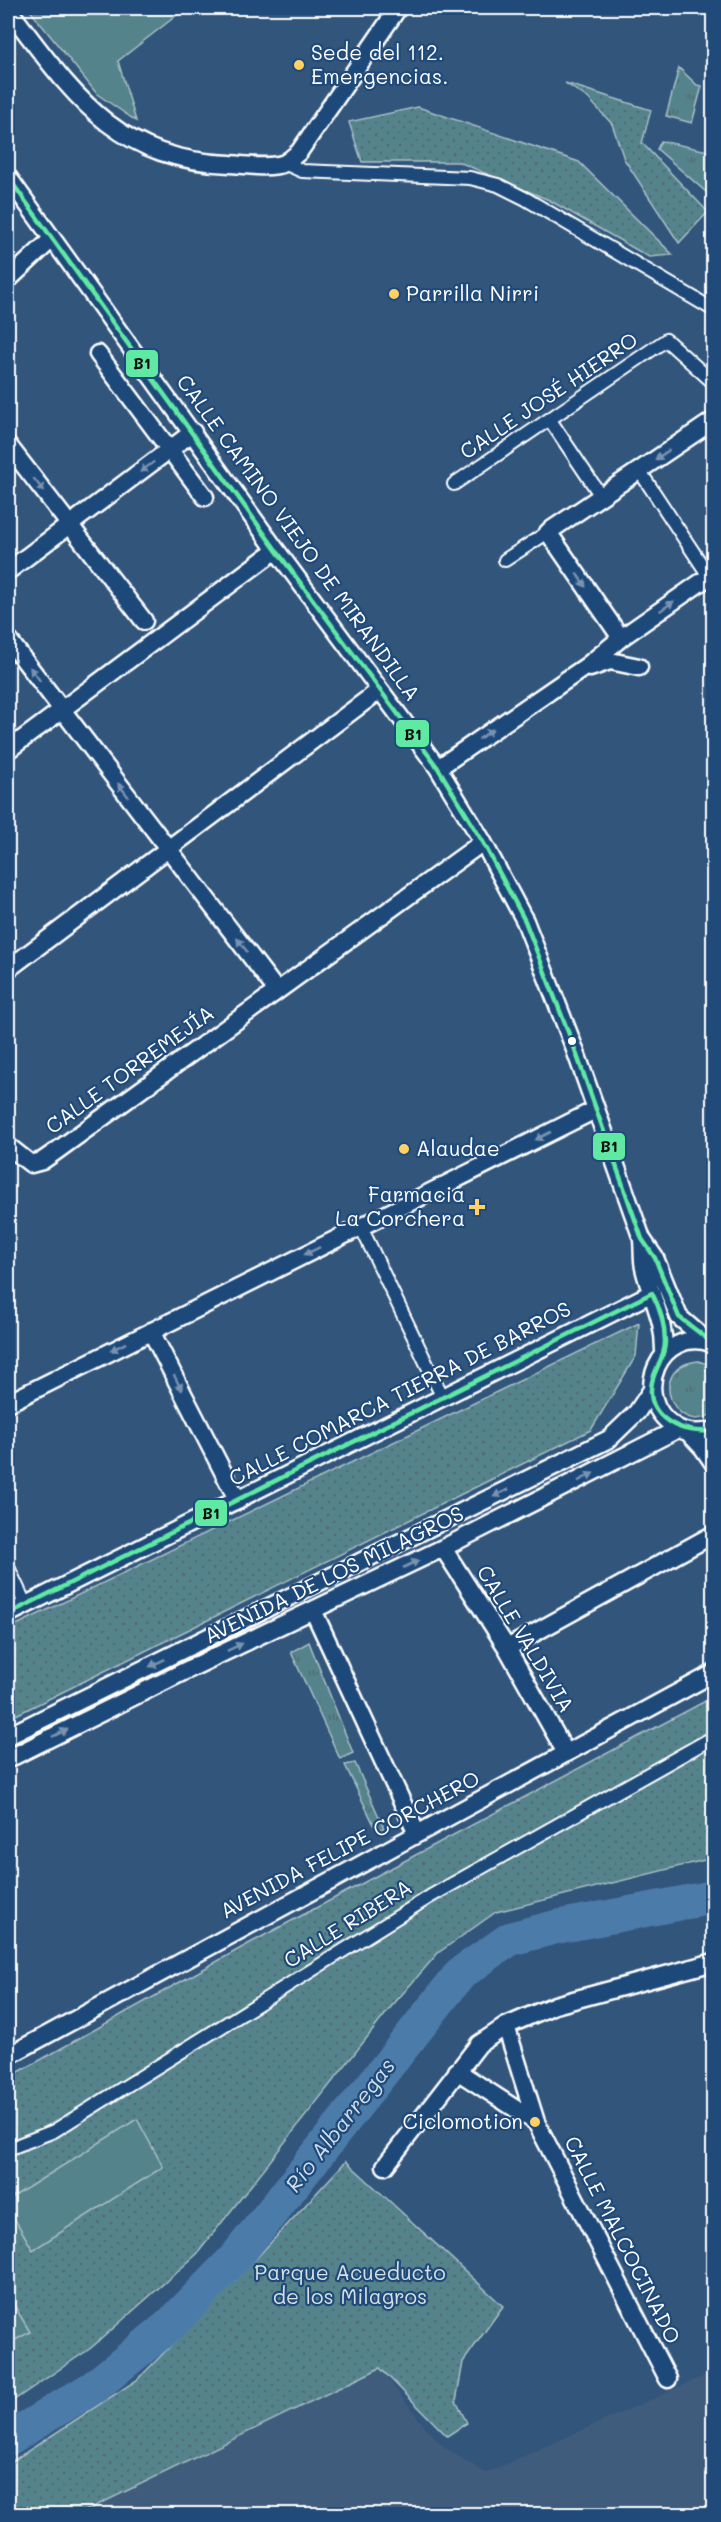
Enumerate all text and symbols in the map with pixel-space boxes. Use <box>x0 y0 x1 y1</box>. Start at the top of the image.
place label: Sede del 112. Emergencias. <box>311 38 448 89</box>
marker: Sede del 112. Emergencias. <box>292 58 306 72</box>
place label: Parrilla Nirri <box>406 279 539 306</box>
marker: Parrilla Nirri <box>387 287 401 301</box>
street label: CALLE JOSÉ HIERRO <box>454 325 642 464</box>
line badge: B1 <box>125 349 159 378</box>
text: B1 <box>133 352 151 373</box>
street label: CALLE CAMINO VIEJO DE MIRANDILLA <box>172 369 427 706</box>
one-way arrow <box>654 449 670 461</box>
one-way arrow <box>139 461 155 473</box>
one-way arrow <box>32 477 45 493</box>
one-way arrow <box>575 572 586 588</box>
one-way arrow <box>659 601 675 612</box>
one-way arrow <box>29 667 41 682</box>
line badge: B1 <box>395 719 430 748</box>
text: B1 <box>404 723 422 744</box>
one-way arrow <box>478 728 494 740</box>
one-way arrow <box>117 782 129 798</box>
one-way arrow <box>236 937 248 952</box>
street label: CALLE TORREMEJÍA <box>40 999 219 1139</box>
unlabelled marker <box>566 1035 578 1047</box>
one-way arrow <box>534 1131 551 1141</box>
line badge: B1 <box>592 1132 626 1161</box>
place label: Alaudae <box>416 1134 500 1161</box>
text: B1 <box>600 1135 618 1156</box>
marker: Alaudae <box>397 1142 411 1156</box>
place label: Farmacia La Corchera <box>335 1180 465 1231</box>
marker: Farmacia La Corchera <box>470 1200 484 1214</box>
one-way arrow <box>303 1246 320 1256</box>
street label: CALLE COMARCA TIERRA DE BARROS <box>224 1294 575 1491</box>
one-way arrow <box>110 1342 127 1352</box>
one-way arrow <box>173 1374 182 1391</box>
one-way arrow <box>577 1472 594 1481</box>
one-way arrow <box>493 1488 510 1498</box>
line badge: B1 <box>194 1499 228 1527</box>
street label: AVENIDA DE LOS MILAGROS <box>199 1499 468 1648</box>
text: B1 <box>202 1502 220 1523</box>
one-way arrow <box>403 1559 420 1568</box>
street label: CALLE VALDIVIA <box>472 1560 581 1717</box>
one-way arrow <box>226 1643 243 1652</box>
one-way arrow <box>149 1659 166 1668</box>
one-way arrow <box>52 1728 69 1738</box>
street label: AVENIDA FELIPE CORCHERO <box>215 1764 484 1924</box>
street label: CALLE RIBERA <box>278 1873 416 1973</box>
water label: Río Albarregas <box>278 2052 401 2198</box>
place label: Ciclomotion <box>403 2107 523 2134</box>
marker: Ciclomotion <box>528 2115 542 2129</box>
street label: CALLE MALCOCINADO <box>559 2131 687 2348</box>
park label: Parque Acueducto de los Milagros <box>254 2258 446 2309</box>

